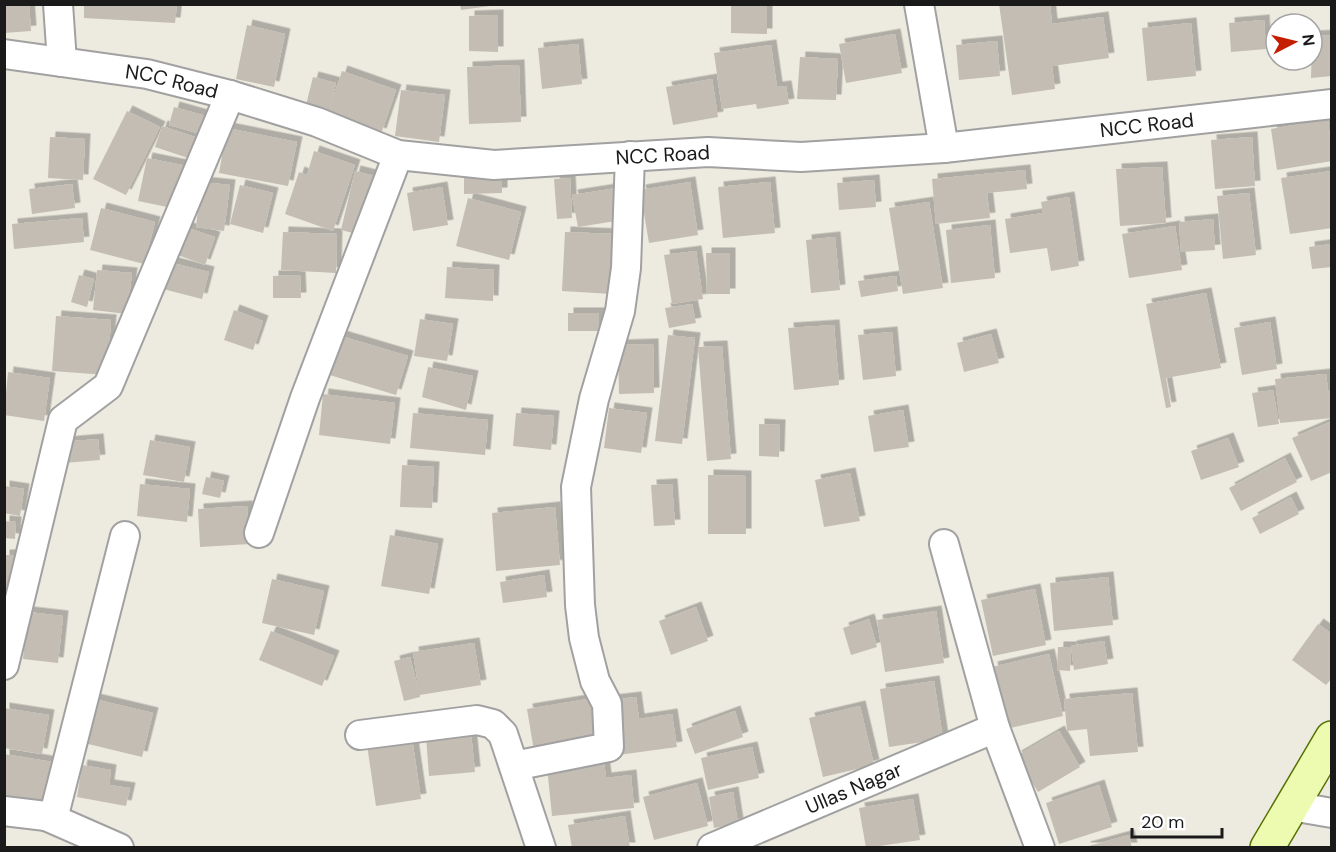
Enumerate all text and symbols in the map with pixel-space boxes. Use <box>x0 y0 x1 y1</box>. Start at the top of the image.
north arrow <box>1264 12 1324 72</box>
text: N <box>1297 33 1320 47</box>
street label: NCC Road <box>124 58 221 104</box>
street label: NCC Road <box>1098 107 1195 143</box>
street label: NCC Road <box>615 139 711 171</box>
street label: Ullas Nagar <box>802 756 906 820</box>
scale bar <box>1132 801 1222 839</box>
text: 20 m <box>1141 810 1184 834</box>

